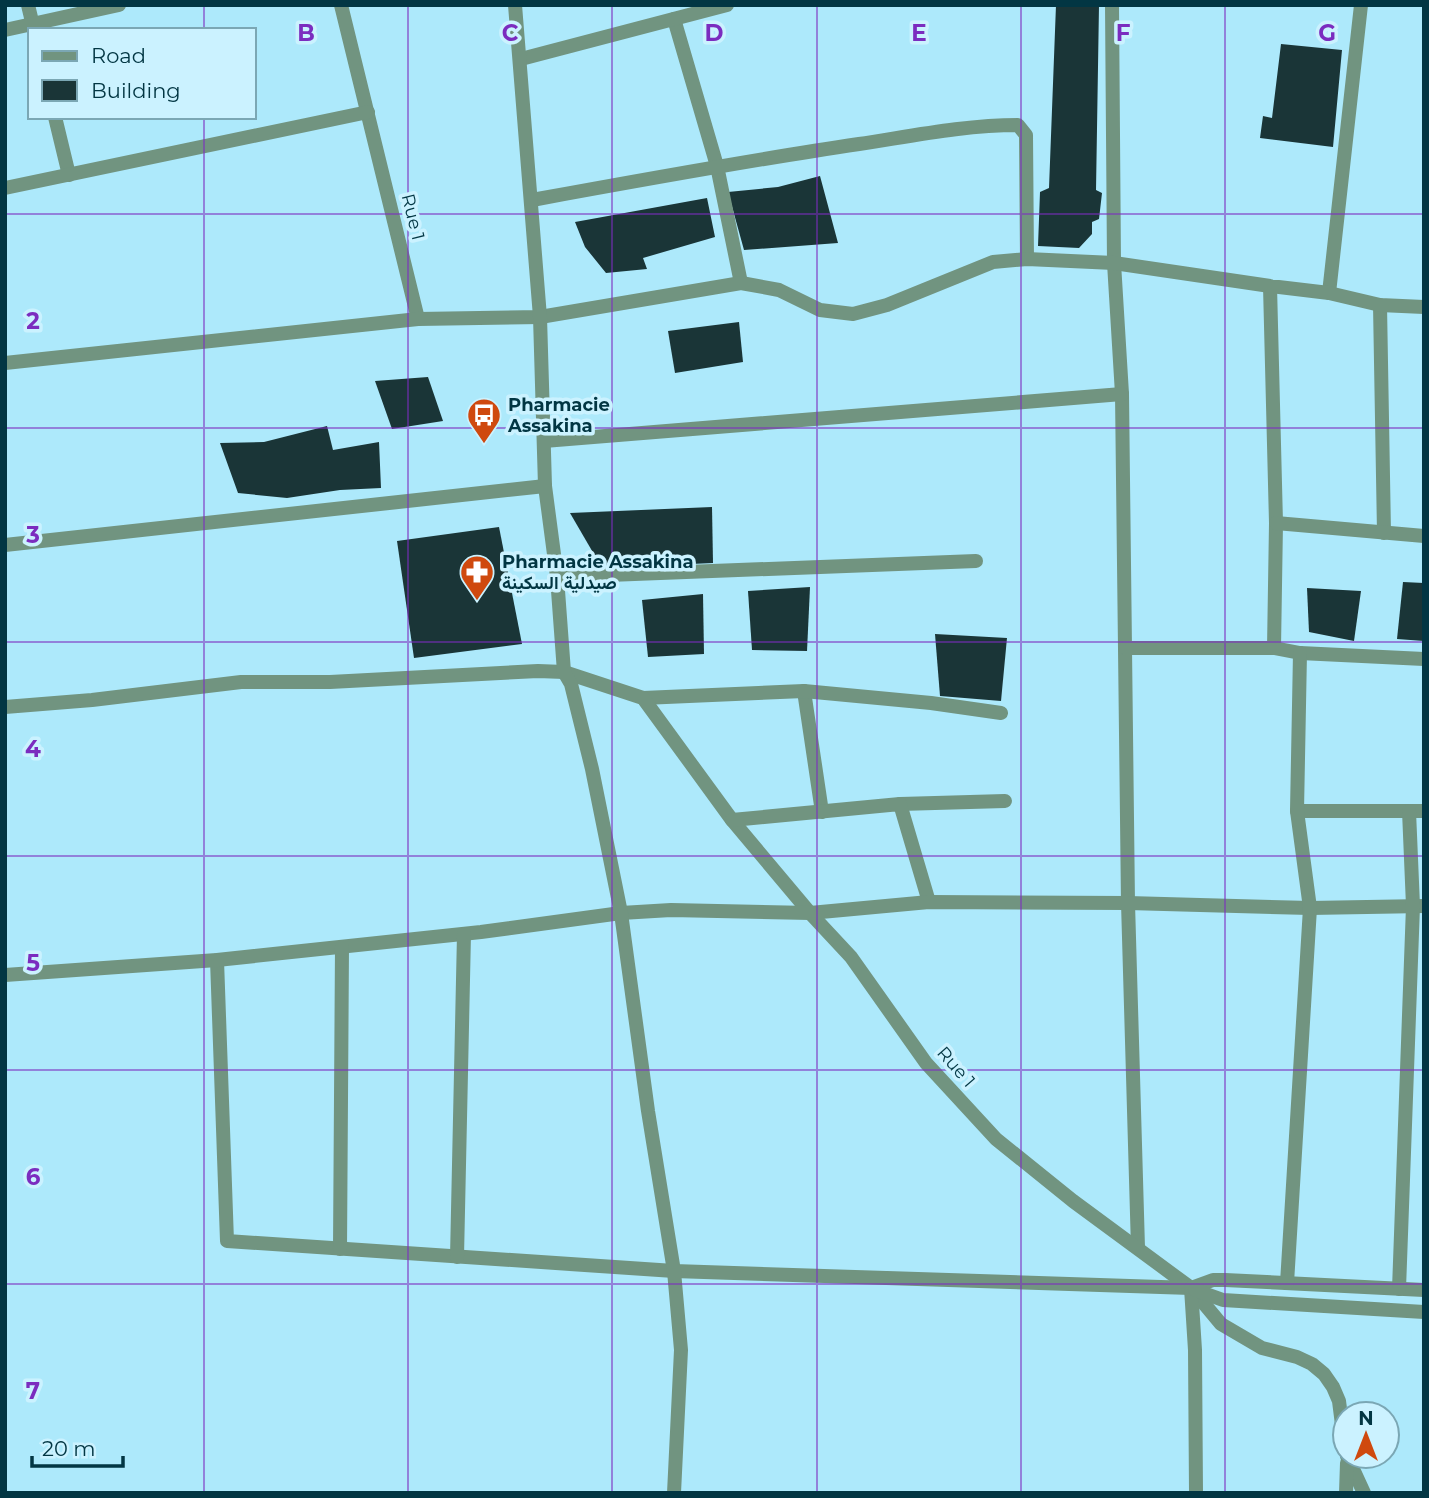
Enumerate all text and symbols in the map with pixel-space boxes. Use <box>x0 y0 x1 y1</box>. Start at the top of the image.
text: B <box>297 19 315 47</box>
text: C <box>502 19 519 47</box>
text: D <box>705 19 724 47</box>
text: E <box>911 19 927 47</box>
text: F <box>1116 19 1131 47</box>
text: G <box>1318 19 1336 47</box>
legend <box>28 28 256 119</box>
text: Road <box>91 43 146 68</box>
text: Building <box>91 78 181 103</box>
street label: Rue 1 <box>397 191 429 243</box>
text: 2 <box>26 307 40 335</box>
place label: Pharmacie Assakina <box>507 394 610 437</box>
bus stop icon: Pharmacie Assakina <box>465 396 503 445</box>
text: 3 <box>25 521 40 549</box>
place label: Pharmacie Assakina صيدلية السكينة <box>502 551 694 594</box>
pharmacy icon: Pharmacie Assakina صيدلية السكينة <box>458 553 496 602</box>
text: 4 <box>25 735 41 763</box>
text: 5 <box>26 949 40 977</box>
street label: Rue 1 <box>932 1042 980 1092</box>
text: 6 <box>26 1163 41 1191</box>
text: 7 <box>26 1377 40 1405</box>
north arrow <box>1331 1400 1401 1470</box>
text: N <box>1358 1407 1374 1430</box>
scale bar <box>32 1424 122 1468</box>
text: 20 m <box>42 1436 96 1461</box>

